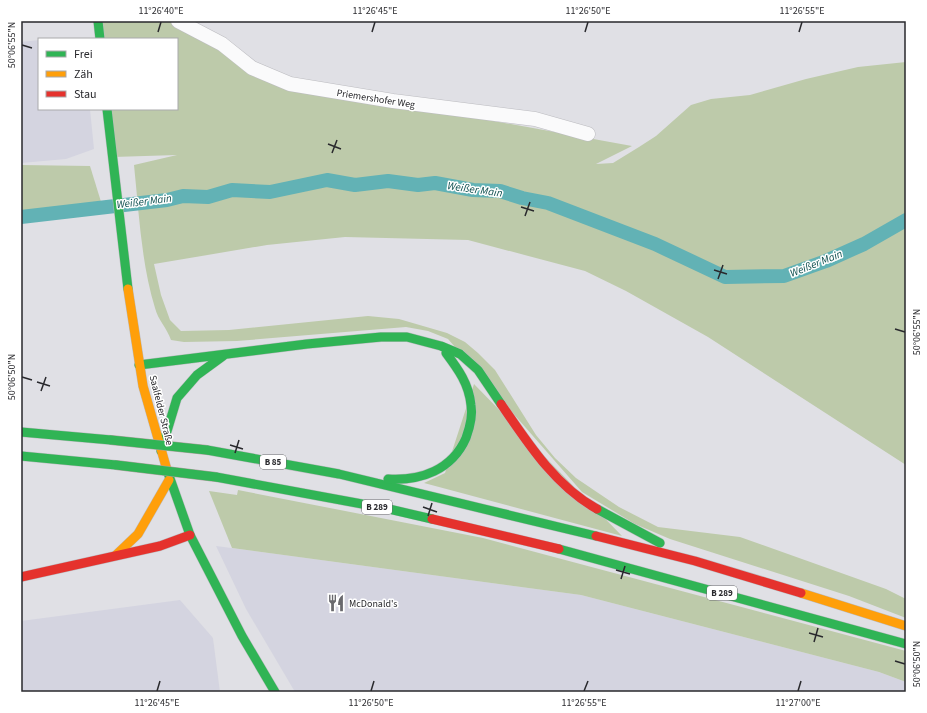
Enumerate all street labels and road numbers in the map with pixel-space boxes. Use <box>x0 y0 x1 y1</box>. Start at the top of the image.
street label: Priemershofer Weg <box>336 86 416 112</box>
street label: Saalfelder Straße <box>146 374 177 447</box>
road number: B 85 <box>260 455 286 469</box>
road number: B 289 <box>362 500 392 514</box>
road number: B 289 <box>707 586 737 600</box>

